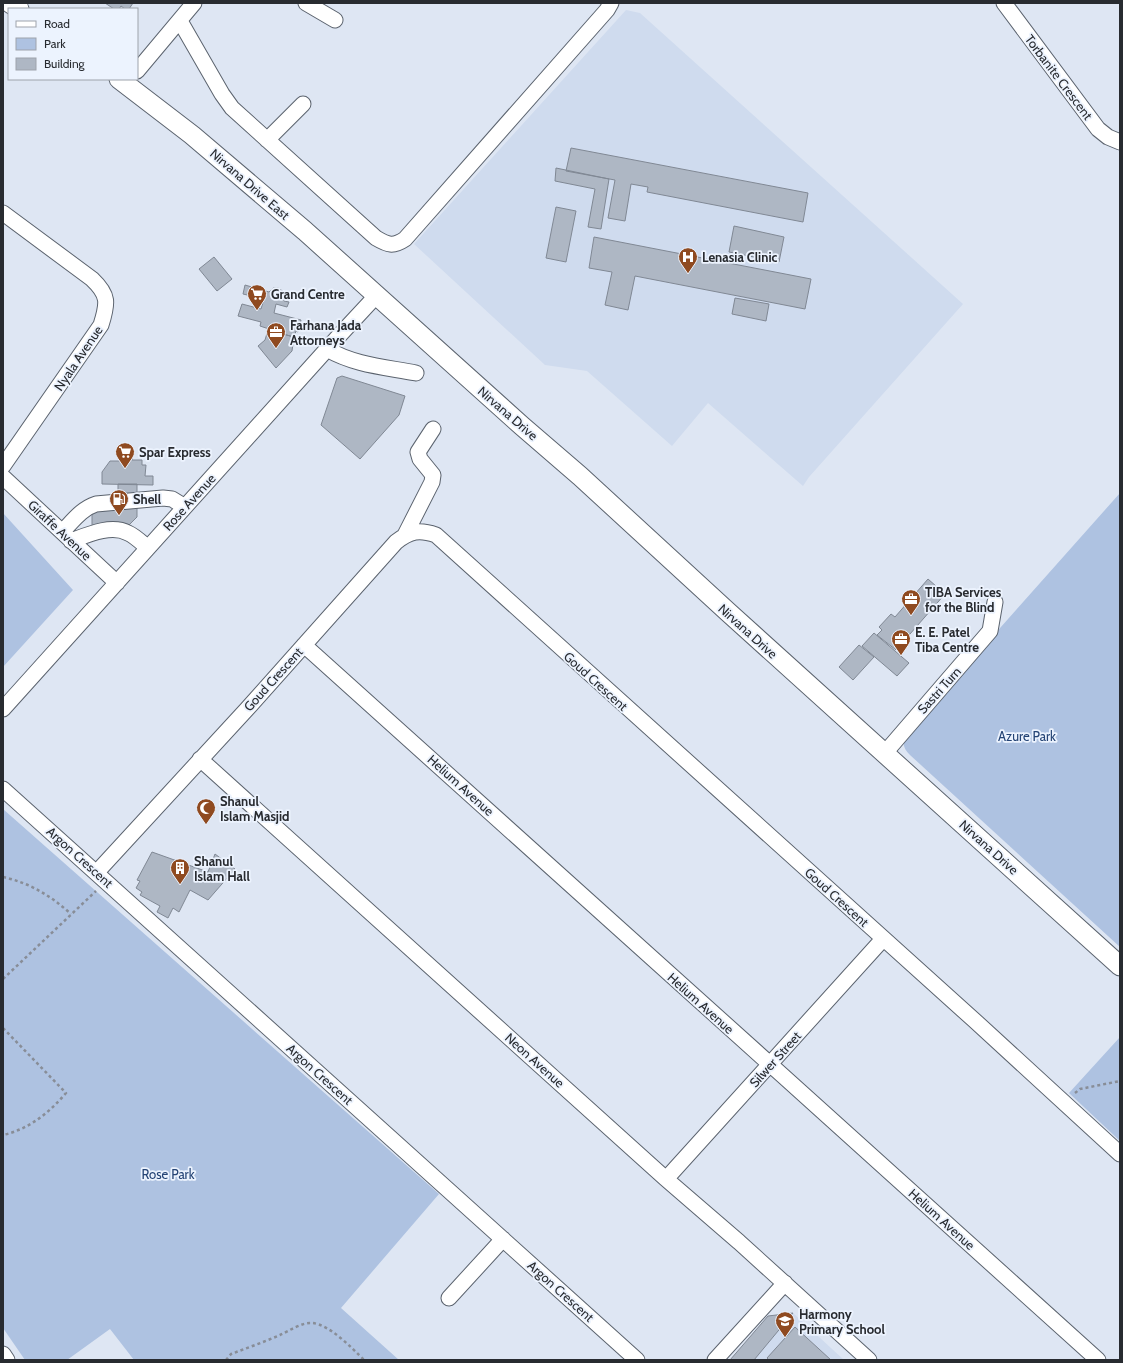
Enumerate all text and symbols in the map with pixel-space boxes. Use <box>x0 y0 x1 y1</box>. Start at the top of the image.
legend <box>8 8 138 80</box>
text: Road <box>44 16 70 31</box>
street label: Torbanite Crescent <box>1022 31 1097 123</box>
text: Park <box>44 36 66 51</box>
text: Building <box>44 56 86 71</box>
street label: Nirvana Drive East <box>207 145 294 223</box>
hospital icon: Lenasia Clinic <box>677 246 699 274</box>
place label: Lenasia Clinic <box>702 249 778 265</box>
supermarket icon: Grand Centre <box>246 283 268 311</box>
place label: Grand Centre <box>271 286 345 302</box>
place label: Farhana Jada Attorneys <box>290 317 362 348</box>
office icon: Farhana Jada Attorneys <box>265 321 287 349</box>
street label: Nyala Avenue <box>50 322 106 394</box>
street label: Nirvana Drive <box>475 383 541 444</box>
supermarket icon: Spar Express <box>114 441 136 469</box>
place label: Spar Express <box>139 444 211 460</box>
street label: Rose Avenue <box>159 470 219 534</box>
fuel station icon: Shell <box>108 488 130 516</box>
place label: Shell <box>133 491 162 507</box>
street label: Giraffe Avenue <box>25 497 95 564</box>
place label: TIBA Services for the Blind <box>925 584 1002 615</box>
office icon: TIBA Services for the Blind <box>900 588 922 616</box>
street label: Nirvana Drive <box>715 600 781 662</box>
place label: E. E. Patel Tiba Centre <box>915 624 979 655</box>
office icon: E. E. Patel Tiba Centre <box>890 628 912 656</box>
street label: Goud Crescent <box>240 643 306 714</box>
street label: Goud Crescent <box>561 648 632 714</box>
street label: Sastri Turn <box>914 663 964 717</box>
park label: Azure Park <box>998 728 1056 744</box>
street label: Helium Avenue <box>424 751 498 819</box>
place label: Shanul Islam Masjid <box>220 793 290 824</box>
mosque icon: Shanul Islam Masjid <box>195 797 217 825</box>
street label: Nirvana Drive <box>956 816 1022 878</box>
street label: Argon Crescent <box>44 823 117 891</box>
place label: Shanul Islam Hall <box>194 853 250 884</box>
building icon: Shanul Islam Hall <box>169 857 191 885</box>
street label: Goud Crescent <box>802 864 873 930</box>
street label: Helium Avenue <box>664 969 738 1037</box>
street label: Silwer Street <box>746 1027 805 1090</box>
street label: Neon Avenue <box>502 1029 568 1091</box>
street label: Argon Crescent <box>284 1040 357 1108</box>
park label: Rose Park <box>141 1166 195 1182</box>
street label: Helium Avenue <box>905 1185 979 1253</box>
street label: Argon Crescent <box>525 1257 598 1325</box>
place label: Harmony Primary School <box>799 1306 885 1337</box>
school or university icon: Harmony Primary School <box>774 1310 796 1338</box>

